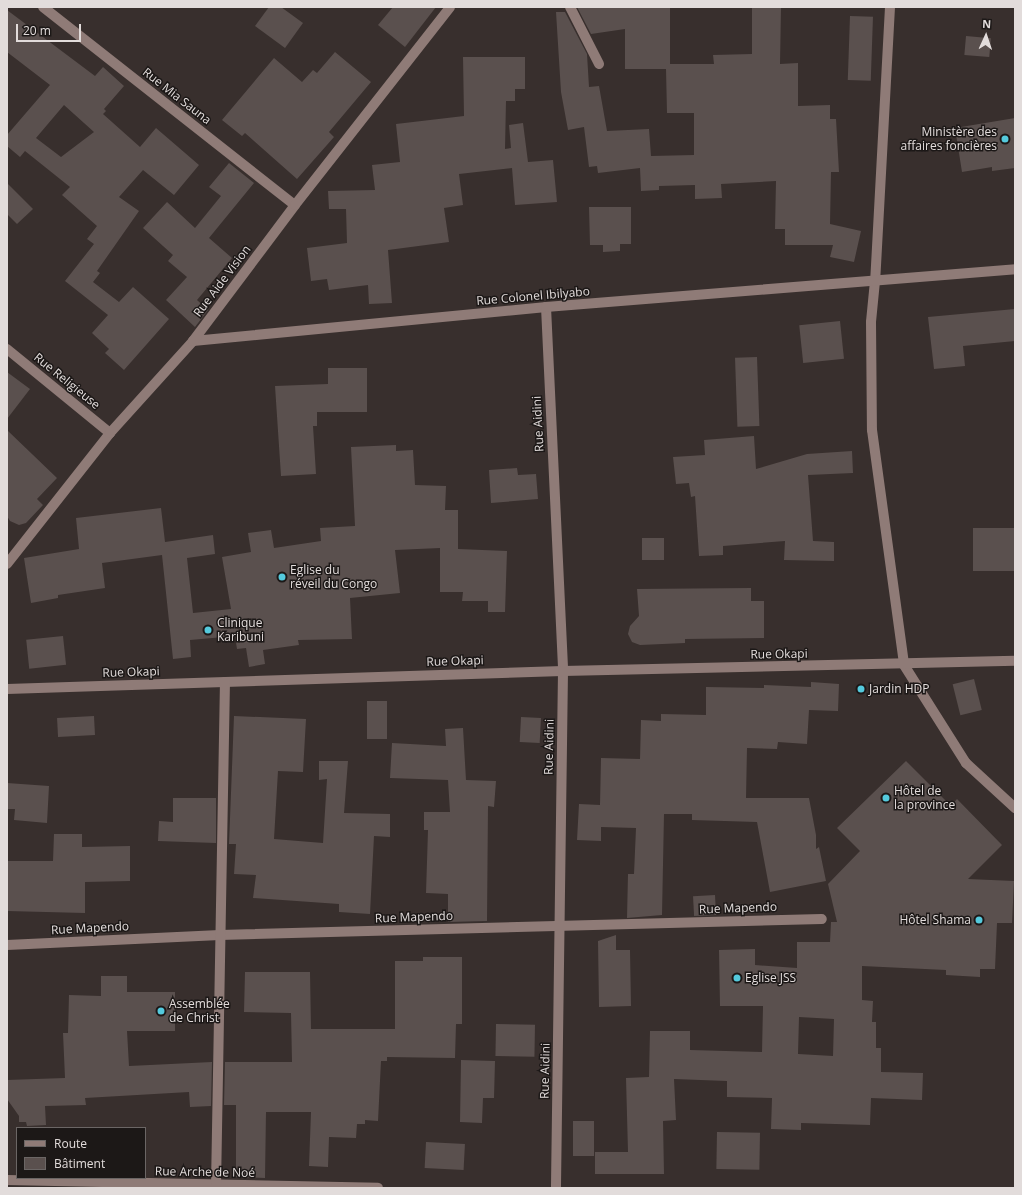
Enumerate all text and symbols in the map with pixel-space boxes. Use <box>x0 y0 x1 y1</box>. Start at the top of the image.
scale bar <box>18 16 83 42</box>
north arrow <box>966 16 1006 56</box>
text: N <box>982 16 992 31</box>
text: 20 m <box>23 22 51 39</box>
street label: Rue Mia Sauna <box>140 65 214 127</box>
place label: Ministère des affaires foncières <box>901 125 997 153</box>
marker: Ministère des affaires foncières <box>1000 134 1010 144</box>
street label: Rue Aide Vision <box>190 242 254 320</box>
street label: Rue Colonel Ibilyabo <box>476 284 590 308</box>
street label: Rue Religieuse <box>31 350 103 412</box>
street label: Rue Aidini <box>529 396 547 452</box>
place label: Eglise du réveil du Congo <box>290 563 377 591</box>
marker: Eglise du réveil du Congo <box>277 572 287 582</box>
place label: Clinique Karibuni <box>217 616 264 644</box>
marker: Clinique Karibuni <box>202 624 214 636</box>
street label: Rue Okapi <box>750 646 808 662</box>
street label: Rue Okapi <box>426 653 484 669</box>
street label: Rue Okapi <box>102 664 160 680</box>
place label: Jardin HDP <box>869 682 929 696</box>
marker: Jardin HDP <box>856 684 866 694</box>
street label: Rue Aidini <box>541 719 557 775</box>
place label: Hôtel de la province <box>894 784 955 812</box>
marker: Hôtel de la province <box>881 793 891 803</box>
street label: Rue Mapendo <box>699 899 777 917</box>
street label: Rue Mapendo <box>375 908 453 926</box>
place label: Hôtel Shama <box>899 913 971 927</box>
marker: Hôtel Shama <box>974 915 984 925</box>
street label: Rue Mapendo <box>51 919 129 937</box>
place label: Eglise JSS <box>745 971 796 985</box>
marker: Eglise JSS <box>732 973 742 983</box>
place label: Assemblée de Christ <box>169 997 230 1025</box>
marker: Assemblée de Christ <box>156 1006 166 1016</box>
street label: Rue Aidini <box>537 1043 553 1099</box>
legend <box>16 1127 146 1179</box>
text: Route <box>54 1135 87 1152</box>
text: Bâtiment <box>54 1155 105 1172</box>
street label: Rue Arche de Noé <box>155 1164 255 1180</box>

